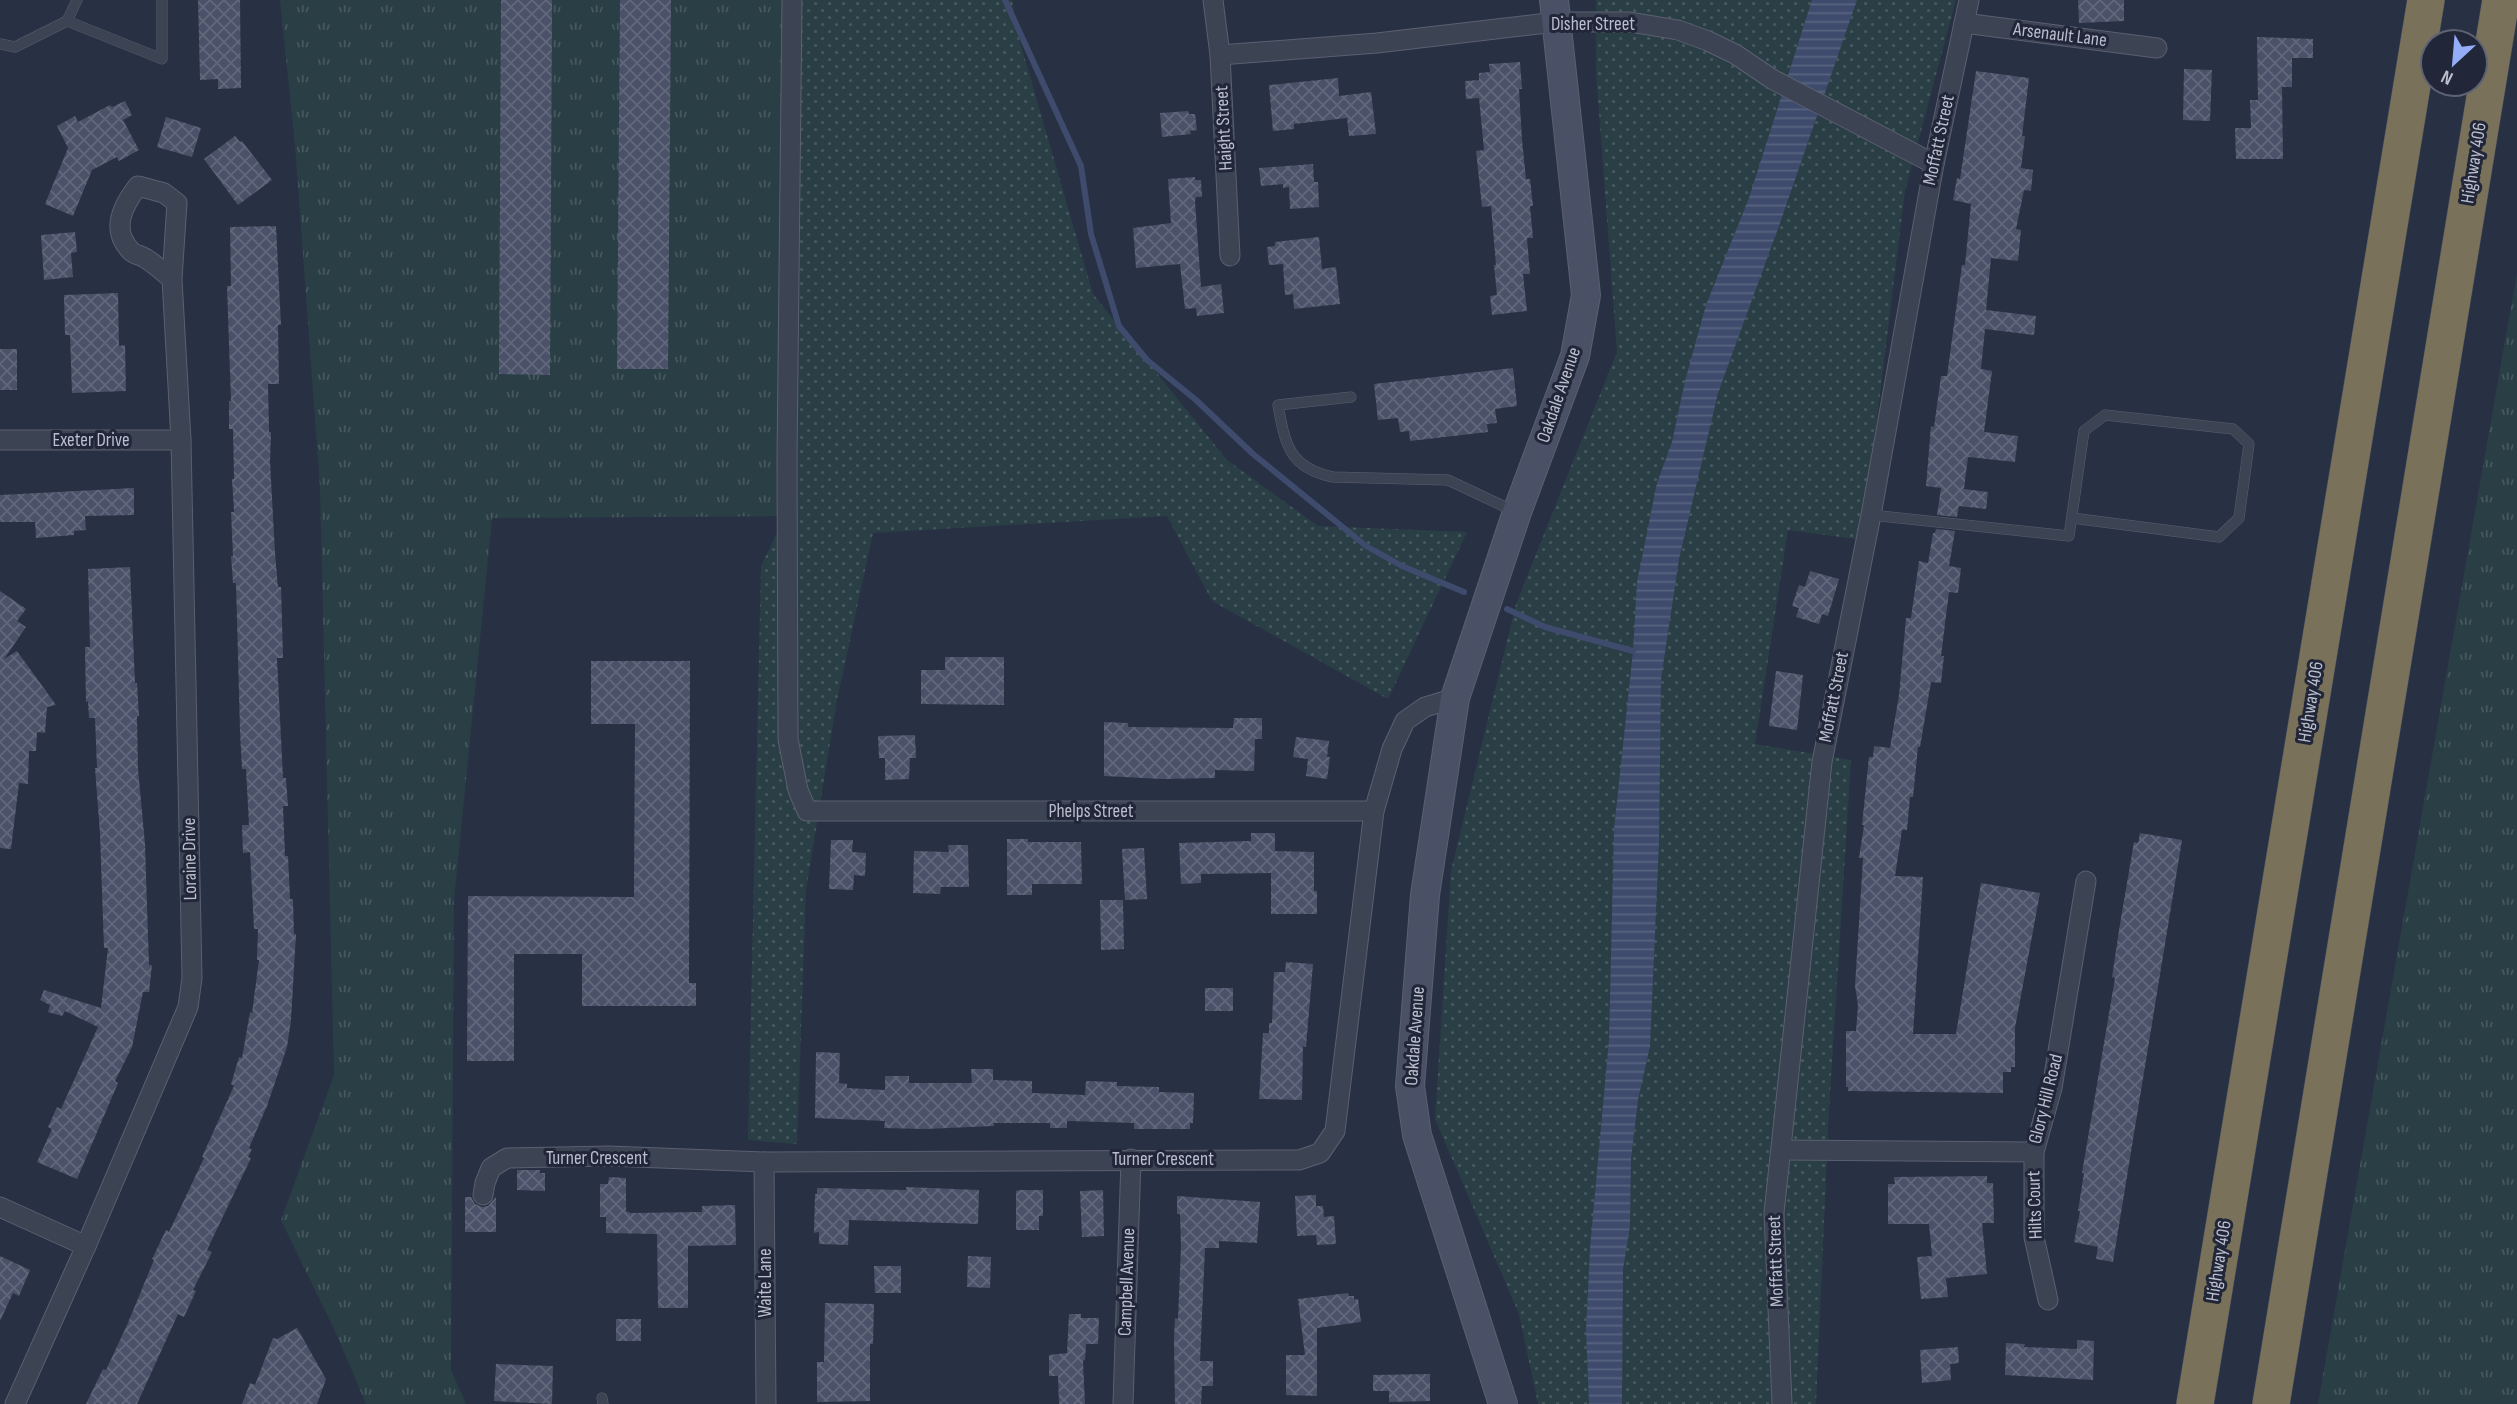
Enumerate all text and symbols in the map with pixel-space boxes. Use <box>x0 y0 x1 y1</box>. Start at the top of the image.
street label: Disher Street <box>1551 13 1635 36</box>
street label: Arsenault Lane <box>2011 18 2108 52</box>
north arrow <box>2419 28 2489 98</box>
text: N <box>2438 64 2457 89</box>
street label: Haight Street <box>1210 85 1238 171</box>
street label: Moffatt Street <box>1918 93 1960 187</box>
street label: Highway 406 <box>2456 121 2492 205</box>
street label: Oakdale Avenue <box>1532 344 1586 446</box>
street label: Exeter Drive <box>52 429 130 452</box>
street label: Moffatt Street <box>1814 650 1854 744</box>
street label: Highway 406 <box>2293 660 2329 744</box>
street label: Phelps Street <box>1048 800 1134 823</box>
street label: Loraine Drive <box>178 817 202 901</box>
street label: Oakdale Avenue <box>1400 986 1430 1086</box>
street label: Glory Hill Road <box>2024 1052 2068 1146</box>
street label: Turner Crescent <box>546 1147 648 1170</box>
street label: Turner Crescent <box>1112 1148 1214 1171</box>
street label: Hilts Court <box>2022 1170 2048 1240</box>
street label: Moffatt Street <box>1763 1215 1789 1307</box>
street label: Highway 406 <box>2201 1219 2237 1303</box>
street label: Campbell Avenue <box>1114 1227 1140 1337</box>
street label: Waite Lane <box>754 1248 777 1318</box>

